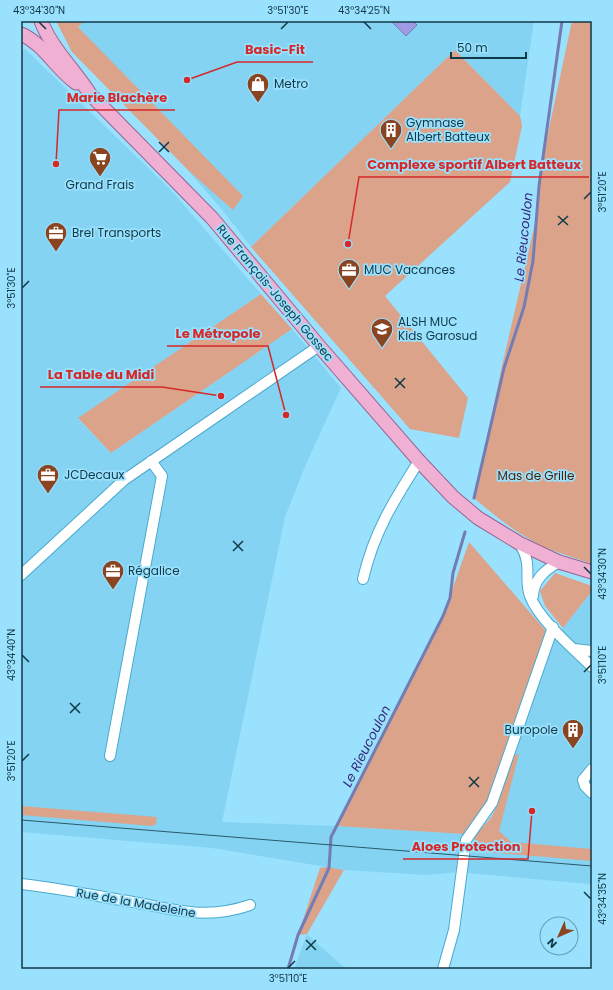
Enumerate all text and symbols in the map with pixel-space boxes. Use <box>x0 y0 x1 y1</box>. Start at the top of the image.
text: 43°34'30"N <box>13 3 65 18</box>
text: 3°51'30"E <box>267 3 309 18</box>
text: 43°34'25"N <box>338 3 390 18</box>
scale bar <box>451 34 526 60</box>
callout: Basic-Fit <box>237 37 313 62</box>
text: 50 m <box>457 39 488 56</box>
text: Basic-Fit <box>245 40 305 59</box>
shop icon: Metro <box>245 71 271 104</box>
place label: Metro <box>274 75 309 92</box>
callout: Marie Blachère <box>59 85 175 110</box>
text: Marie Blachère <box>67 88 167 107</box>
place label: Gymnase Albert Batteux <box>406 114 490 145</box>
building icon: Gymnase Albert Batteux <box>378 117 404 150</box>
supermarket icon: Grand Frais <box>87 145 113 178</box>
callout: Complexe sportif Albert Batteux <box>359 152 589 177</box>
text: Complexe sportif Albert Batteux <box>367 155 581 174</box>
text: 3°51'20"E <box>595 171 610 213</box>
place label: Grand Frais <box>66 176 134 193</box>
water label: Le Rieucoulon <box>509 192 538 283</box>
office icon: Brel Transports <box>43 220 69 253</box>
street label: Rue François-Joseph Gossec <box>213 221 338 365</box>
place label: Brel Transports <box>72 224 161 241</box>
office icon: MUC Vacances <box>336 257 362 290</box>
place label: MUC Vacances <box>364 261 455 278</box>
text: 3°51'30"E <box>4 267 19 309</box>
place label: ALSH MUC Kids Garosud <box>398 313 477 344</box>
school or university icon: ALSH MUC Kids Garosud <box>369 316 395 349</box>
callout: Le Métropole <box>167 321 268 346</box>
text: Le Métropole <box>176 324 260 343</box>
callout: La Table du Midi <box>40 362 162 387</box>
text: La Table du Midi <box>48 365 154 384</box>
office icon: JCDecaux <box>35 462 61 495</box>
place label: JCDecaux <box>64 466 125 483</box>
park label: Mas de Grille <box>498 467 574 484</box>
text: 43°34'30"N <box>595 548 610 600</box>
office icon: Régalice <box>100 558 126 591</box>
place label: Régalice <box>128 562 180 579</box>
text: 43°34'40"N <box>4 629 19 681</box>
text: 3°51'10"E <box>595 646 610 684</box>
water label: Le Rieucoulon <box>338 702 395 790</box>
building icon: Buropole <box>560 717 586 750</box>
place label: Buropole <box>505 721 558 738</box>
text: 3°51'20"E <box>4 740 19 782</box>
callout: Aloes Protection <box>403 834 528 859</box>
text: Aloes Protection <box>412 837 521 856</box>
text: 43°34'35"N <box>595 873 610 925</box>
street label: Rue de la Madeleine <box>75 884 197 921</box>
north arrow <box>539 916 579 956</box>
text: N <box>543 934 561 952</box>
text: 3°51'10"E <box>269 971 307 986</box>

